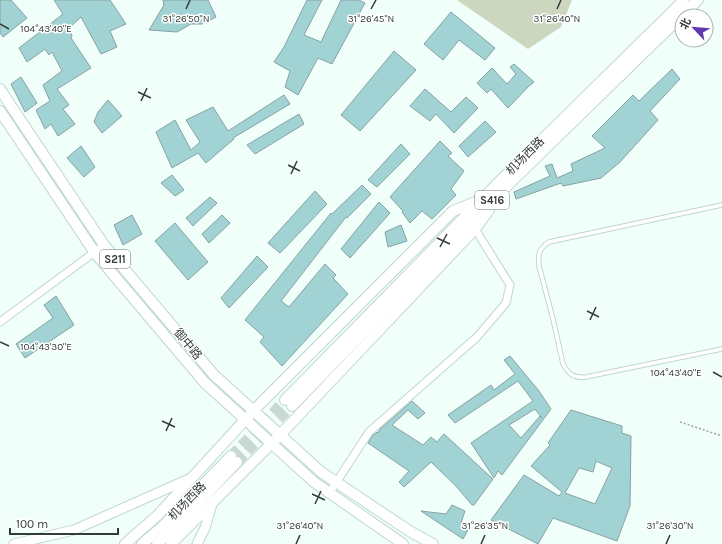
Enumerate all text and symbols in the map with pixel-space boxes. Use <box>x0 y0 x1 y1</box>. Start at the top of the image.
north arrow <box>674 8 714 48</box>
text: 31°26'50"N <box>163 13 209 25</box>
text: 31°26'45"N <box>348 13 394 25</box>
text: 31°26'40"N <box>534 13 580 25</box>
text: 北 <box>677 16 694 32</box>
text: 104°43'40"E <box>20 23 72 35</box>
street label: 机场西路 <box>503 134 547 178</box>
road number: S416 <box>475 191 509 209</box>
road number: S211 <box>100 250 130 268</box>
street label: 御中路 <box>171 326 205 362</box>
text: 104°43'30"E <box>20 341 72 353</box>
text: 104°43'40"E <box>650 367 702 379</box>
street label: 机场西路 <box>165 479 209 523</box>
scale bar <box>10 510 118 536</box>
text: 100 m <box>16 517 48 531</box>
text: 31°26'40"N <box>277 520 323 532</box>
text: 31°26'35"N <box>462 520 508 532</box>
text: 31°26'30"N <box>646 520 694 532</box>

